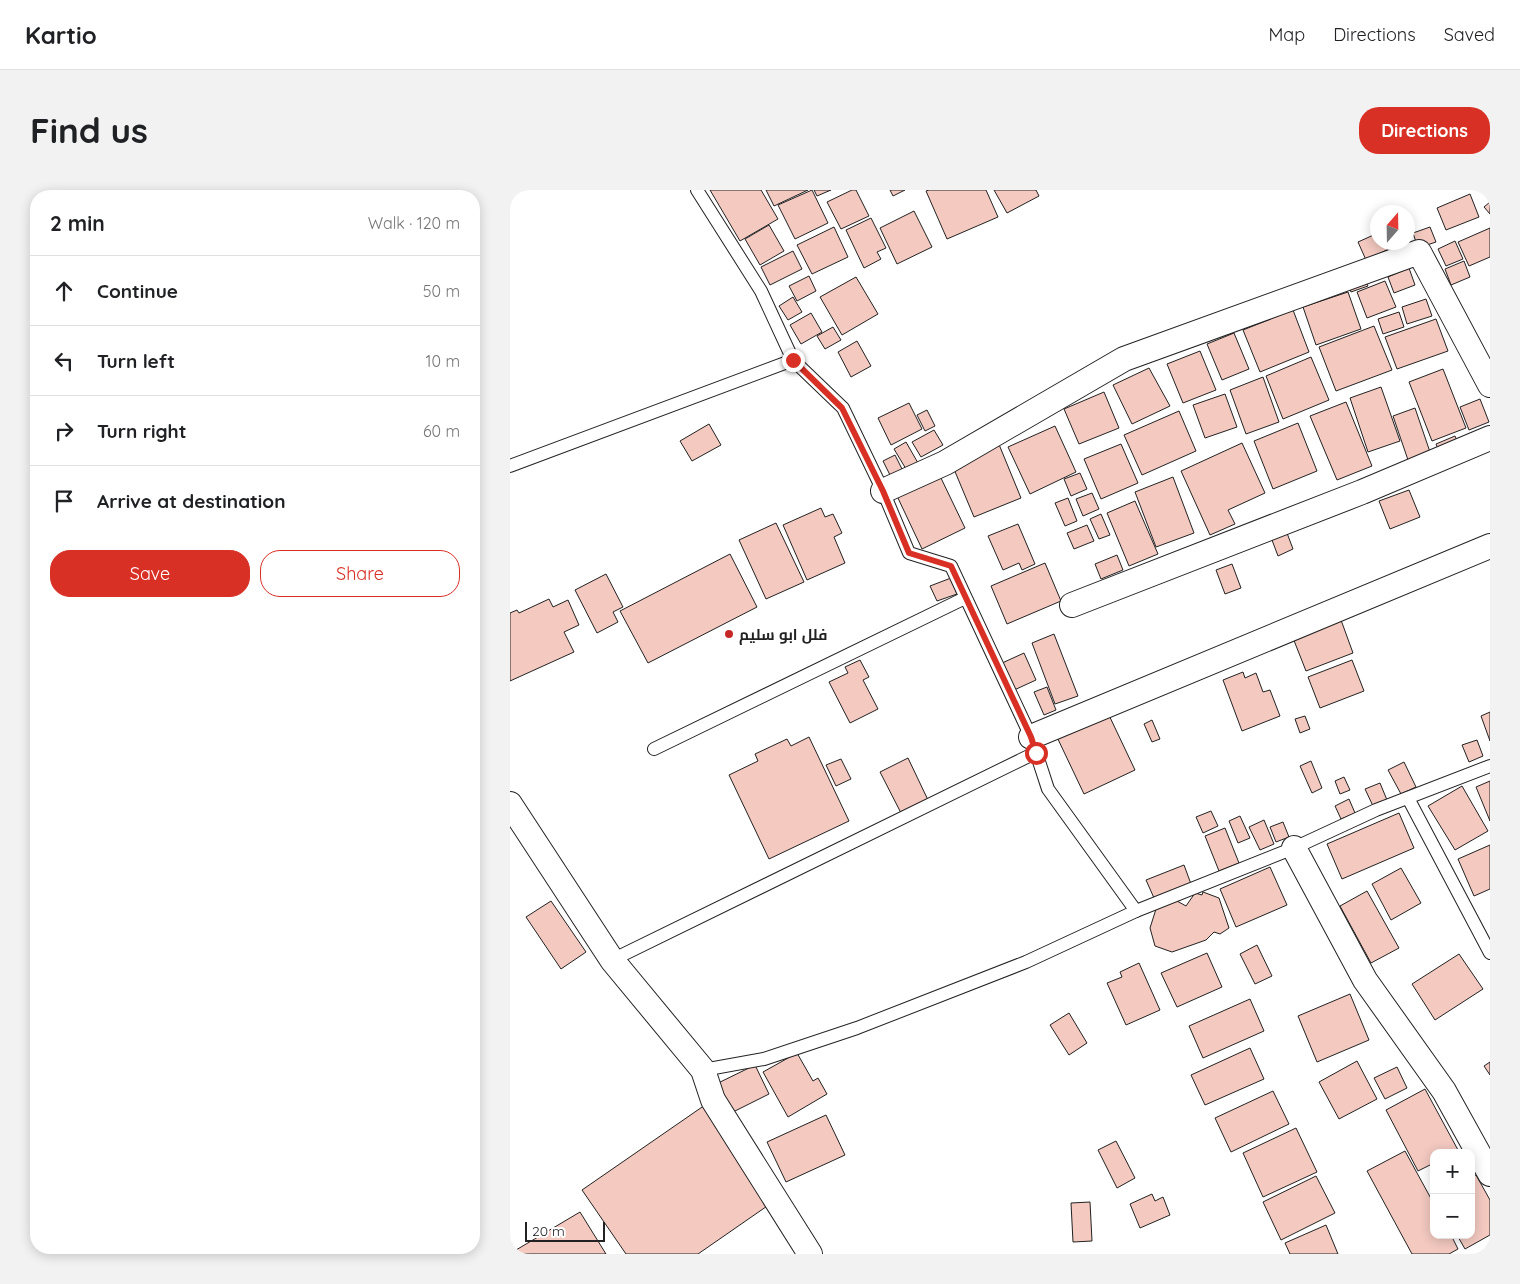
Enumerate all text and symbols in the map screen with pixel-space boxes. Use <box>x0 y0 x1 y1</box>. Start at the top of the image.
text: Kartio <box>25 20 97 50</box>
text: Map <box>1268 23 1305 46</box>
text: Directions <box>1333 23 1416 46</box>
text: Saved <box>1444 23 1495 46</box>
button: Directions <box>1359 107 1490 154</box>
text: Find us <box>30 108 148 152</box>
north arrow <box>1370 205 1415 250</box>
text: 2 min <box>50 210 105 236</box>
text: Walk · 120 m <box>368 213 460 233</box>
icon: ahead <box>50 277 78 305</box>
text: Continue <box>97 279 178 303</box>
text: 50 m <box>423 281 460 301</box>
icon: left <box>50 347 78 375</box>
text: Turn left <box>97 349 175 373</box>
route end <box>782 349 805 372</box>
text: 10 m <box>426 351 460 371</box>
icon: right <box>50 417 78 445</box>
text: Turn right <box>97 419 186 443</box>
text: 60 m <box>423 421 460 441</box>
icon: arrive <box>50 487 78 515</box>
text: Arrive at destination <box>97 489 286 513</box>
button: Save <box>50 550 250 597</box>
button: Share <box>260 550 460 597</box>
place label: فلل ابو سليم <box>739 625 828 645</box>
marker: فلل ابو سليم <box>723 628 735 640</box>
route start <box>1025 742 1048 765</box>
map controls <box>1430 1149 1475 1239</box>
button: + <box>1430 1149 1475 1194</box>
button: − <box>1430 1194 1475 1239</box>
scale bar <box>525 1219 605 1242</box>
text: 20 m <box>532 1222 565 1240</box>

